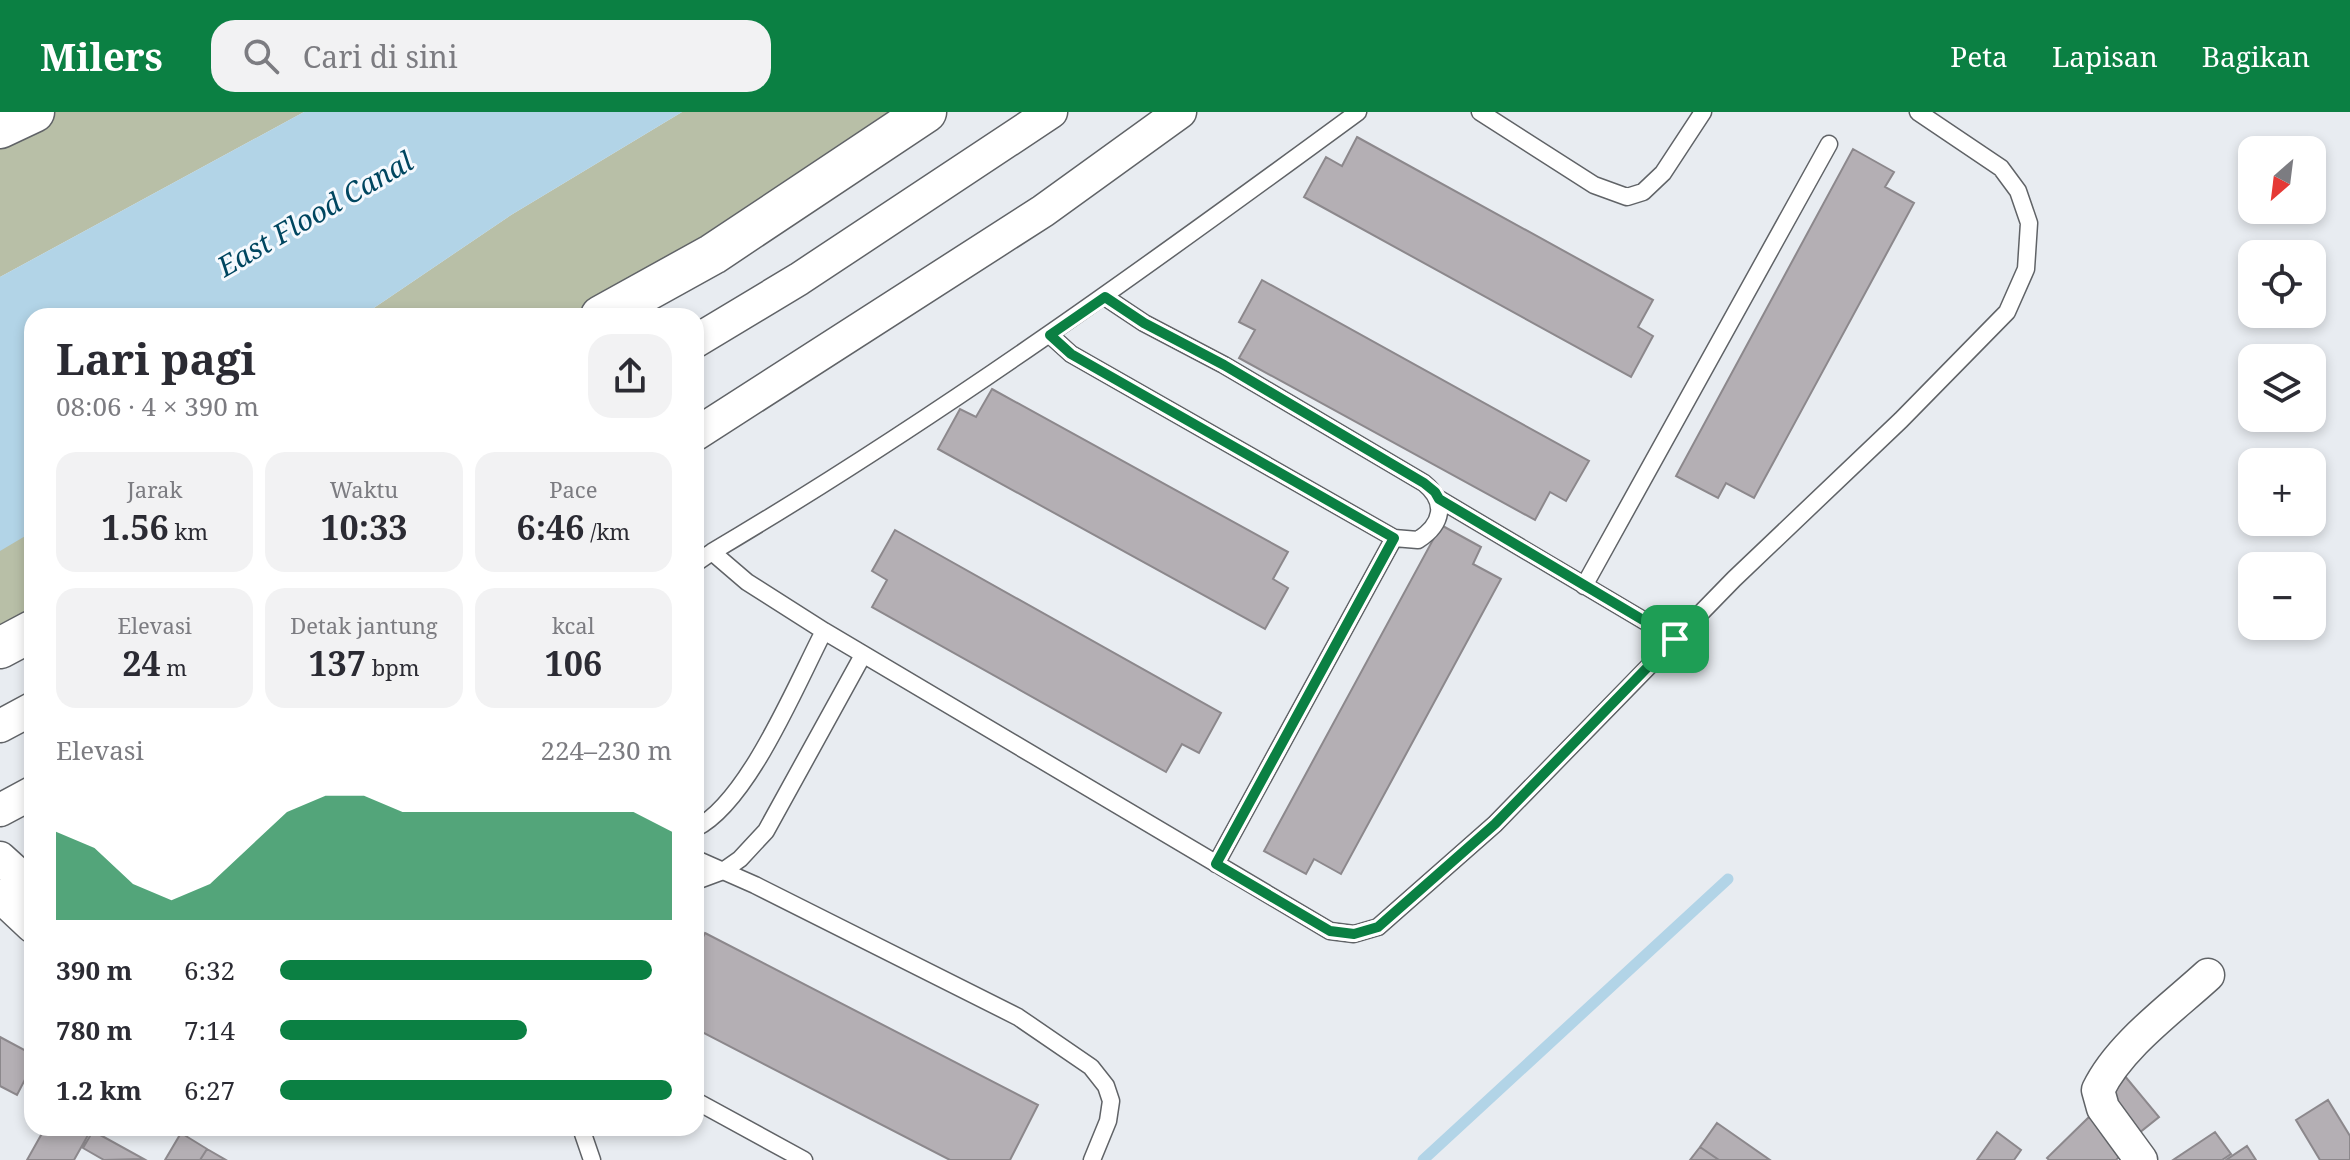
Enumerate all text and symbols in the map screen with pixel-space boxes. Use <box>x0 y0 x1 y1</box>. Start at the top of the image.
search box <box>211 20 771 92</box>
text: Milers <box>40 30 163 82</box>
icon: search <box>239 34 283 78</box>
text: Cari di sini <box>303 36 458 77</box>
text: Peta <box>1950 37 2008 75</box>
text: Lapisan <box>2052 37 2158 75</box>
text: Bagikan <box>2202 37 2310 75</box>
north arrow <box>2238 136 2326 224</box>
map controls <box>2238 136 2326 640</box>
water label: East Flood Canal <box>209 141 420 285</box>
button: locate <box>2238 240 2326 328</box>
text: Lari pagi <box>56 328 256 388</box>
button: share <box>588 334 672 418</box>
button: layers <box>2238 344 2326 432</box>
text: 08:06 · 4 × 390 m <box>56 388 259 424</box>
button: + <box>2238 448 2326 536</box>
text: Jarak <box>127 474 182 504</box>
text: Waktu <box>330 474 398 504</box>
text: Pace <box>549 474 597 504</box>
text: 1.56 <box>101 504 169 550</box>
text: 10:33 <box>320 504 408 550</box>
text: 6:46 <box>516 504 584 550</box>
text: km <box>169 516 208 546</box>
text: /km <box>584 516 630 546</box>
button: − <box>2238 552 2326 640</box>
pin <box>1641 605 1709 673</box>
text: Elevasi <box>117 610 192 640</box>
text: Detak jantung <box>290 610 438 640</box>
text: kcal <box>552 610 595 640</box>
icon: arrive <box>1653 617 1697 661</box>
text: 24 <box>122 640 161 686</box>
text: 137 <box>308 640 366 686</box>
text: 106 <box>545 640 602 686</box>
text: m <box>161 652 187 682</box>
text: bpm <box>366 652 420 682</box>
text: Elevasi <box>56 732 144 768</box>
text: 224–230 m <box>540 732 672 768</box>
text: 390 m <box>56 952 132 988</box>
text: 6:32 <box>184 952 235 988</box>
text: 780 m <box>56 1012 132 1048</box>
text: 7:14 <box>184 1012 235 1048</box>
text: 1.2 km <box>56 1072 142 1108</box>
text: 6:27 <box>184 1072 235 1108</box>

